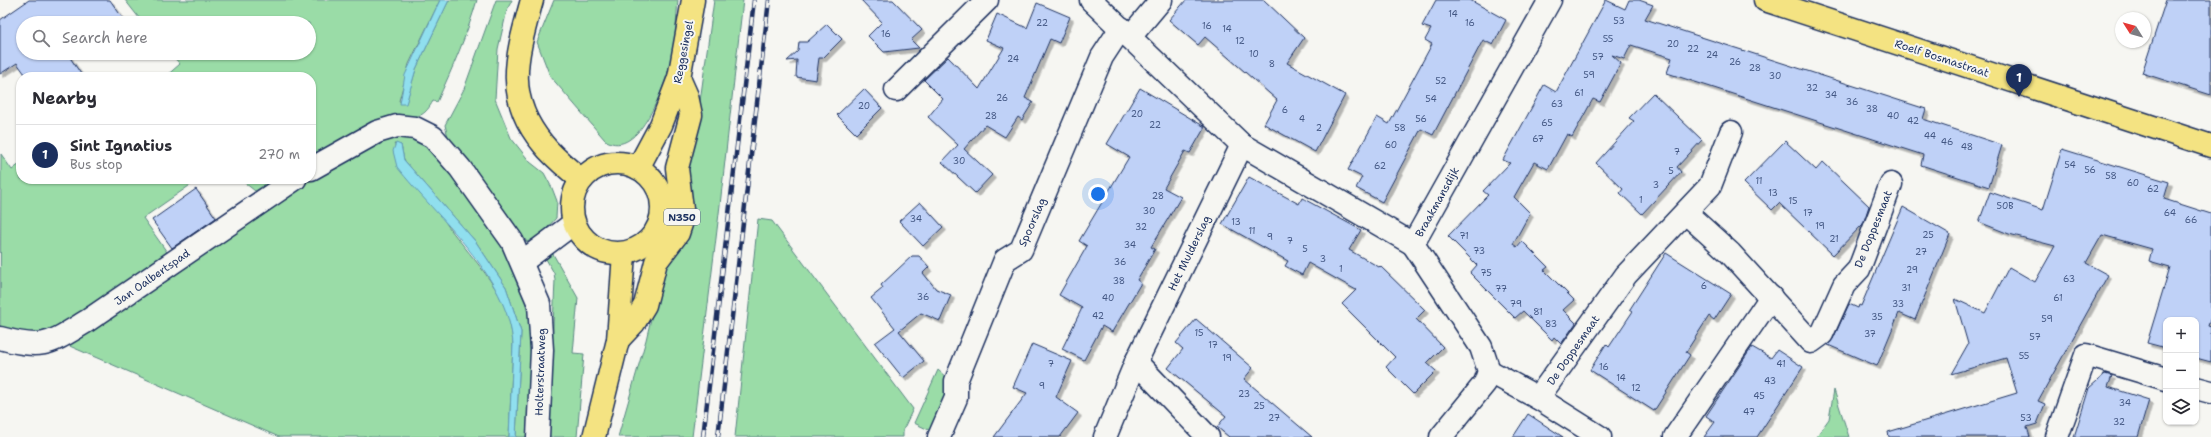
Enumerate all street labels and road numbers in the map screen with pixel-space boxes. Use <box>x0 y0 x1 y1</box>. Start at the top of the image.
street label: Reggesingel <box>670 19 697 85</box>
street label: Roelf Bosmastraat <box>1893 36 1991 81</box>
street label: Braakmansdijk <box>1412 164 1463 240</box>
street label: De Doppesmaat <box>1851 188 1896 270</box>
street label: Spoorslag <box>1015 195 1050 249</box>
road number: N350 <box>664 209 700 225</box>
street label: Het Mulderslag <box>1165 213 1214 293</box>
street label: Jan Oalbertspad <box>111 246 193 309</box>
street label: De Doppesmaat <box>1544 312 1603 388</box>
street label: Holterstraatweg <box>531 328 550 416</box>

